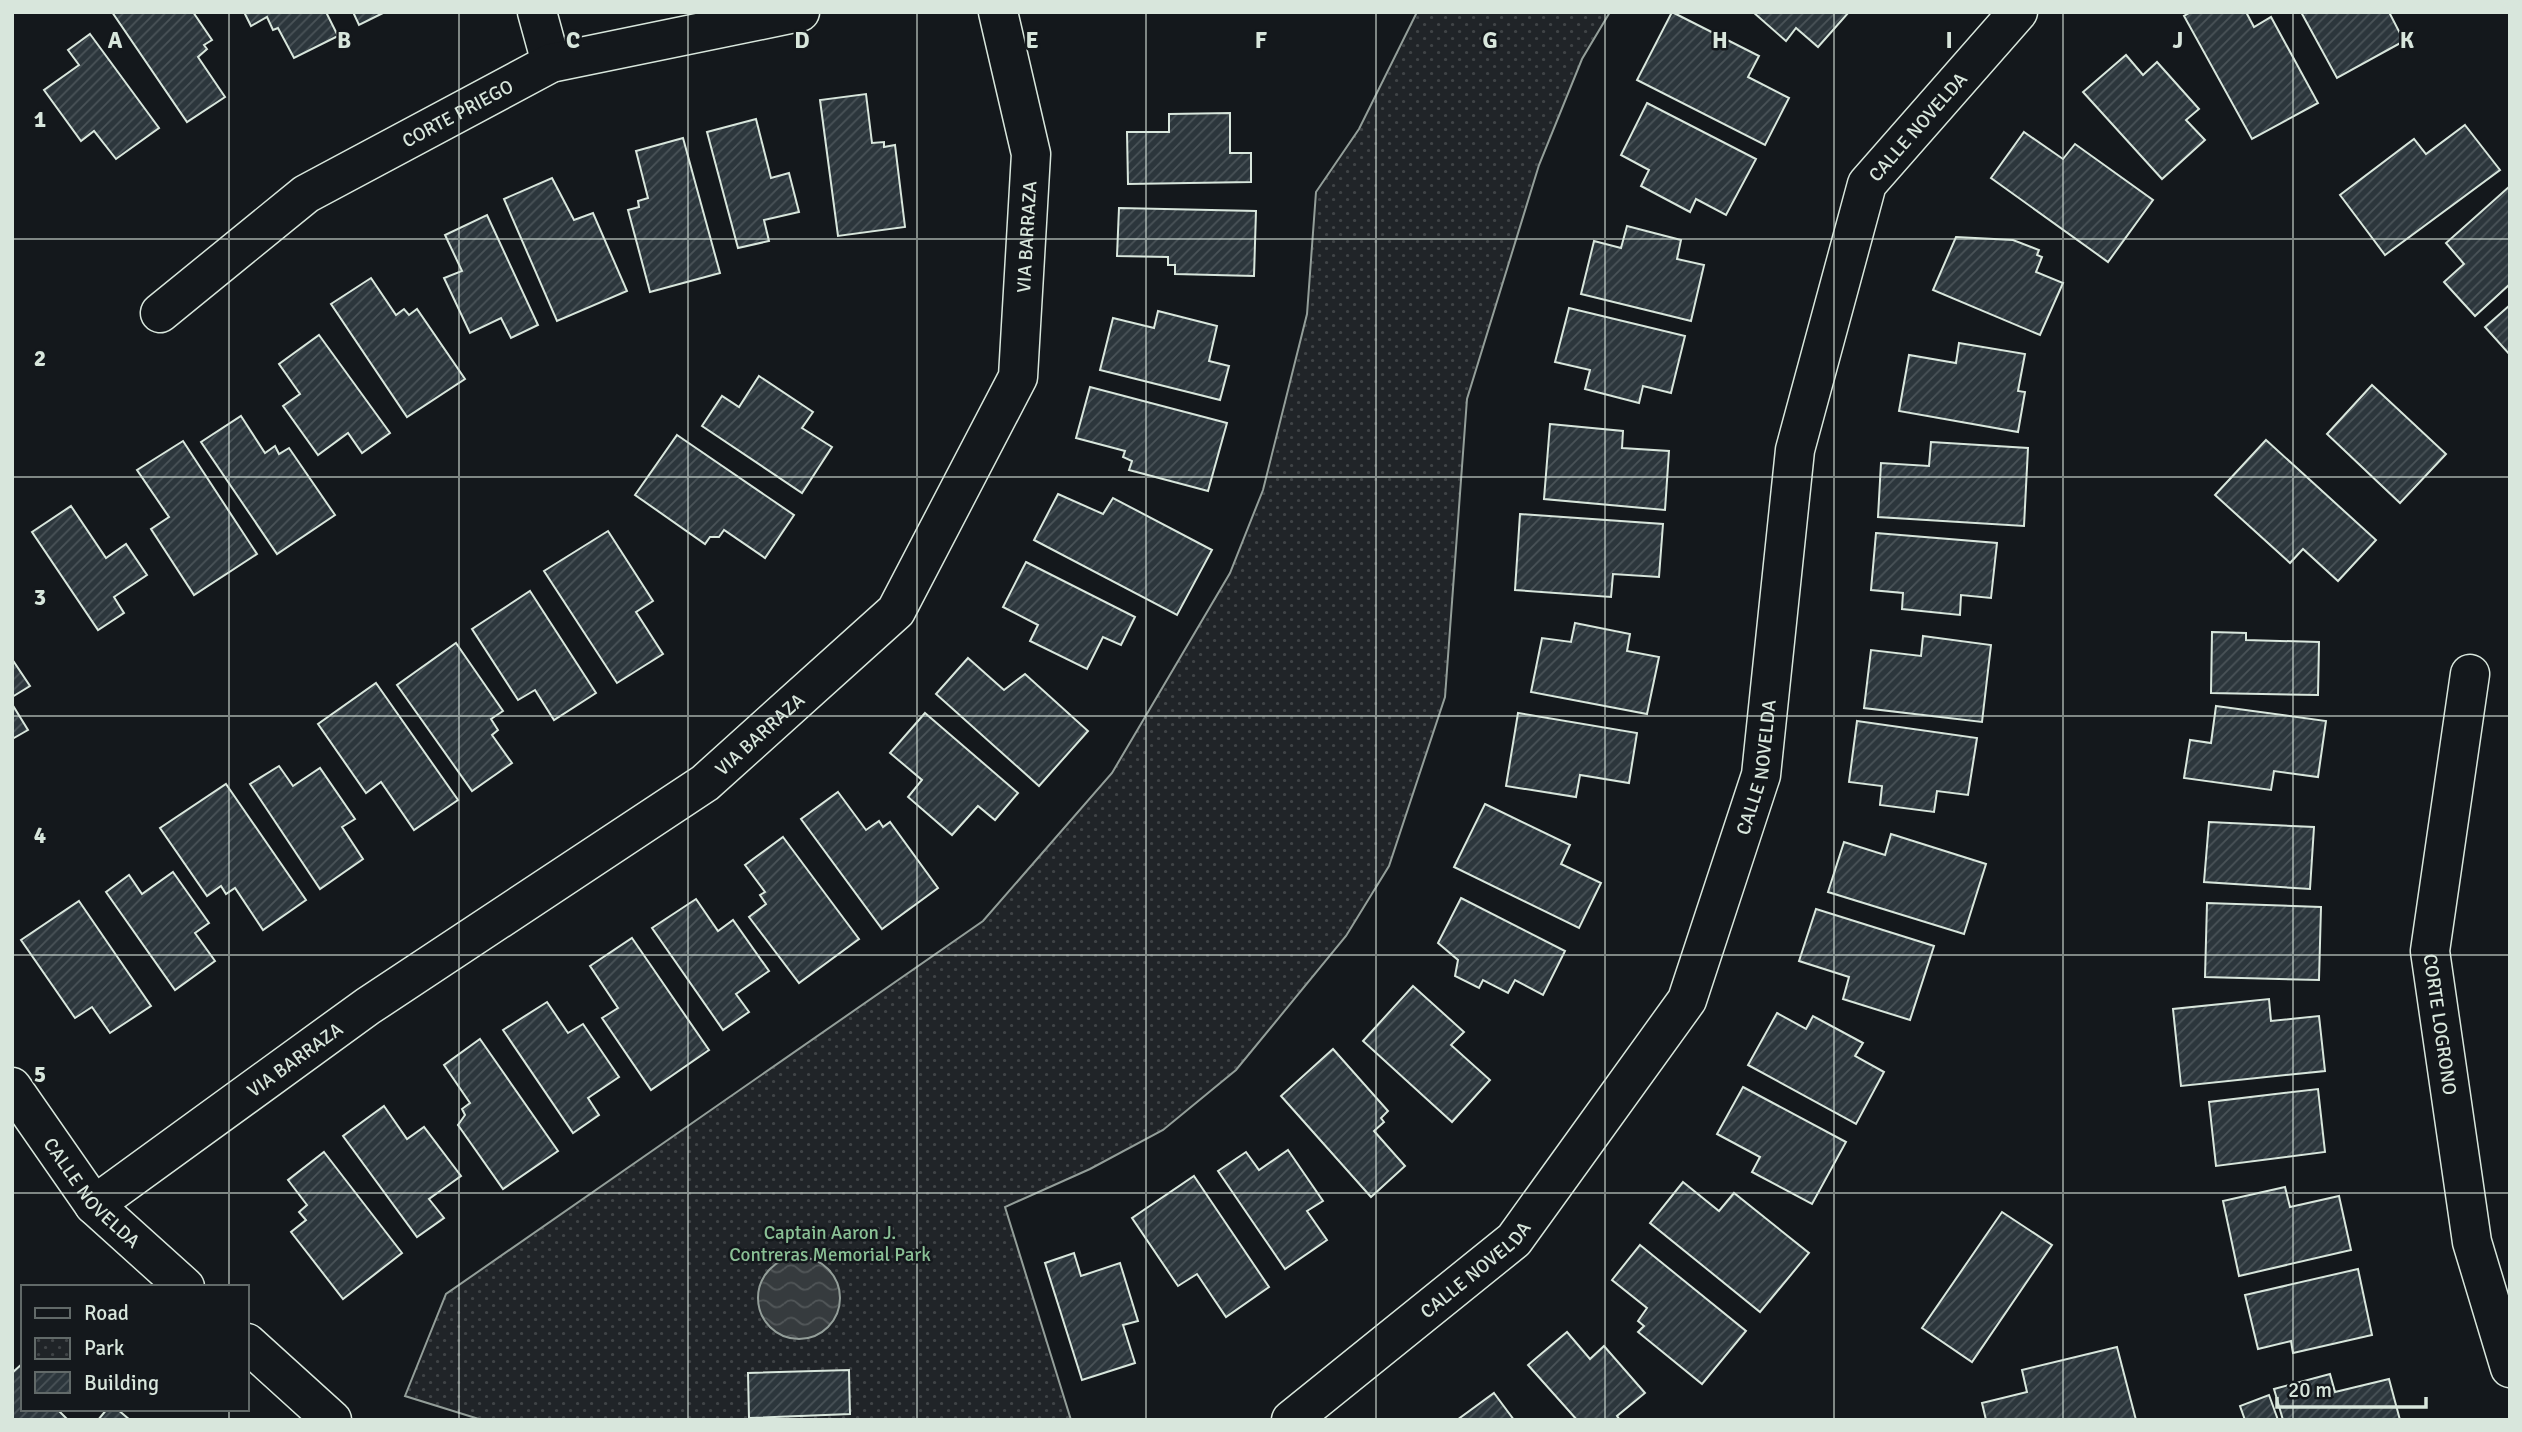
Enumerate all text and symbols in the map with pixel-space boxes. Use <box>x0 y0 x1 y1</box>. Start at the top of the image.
text: A <box>108 26 123 55</box>
text: B <box>337 26 351 55</box>
text: C <box>566 26 580 55</box>
text: D <box>794 26 810 55</box>
text: E <box>1025 26 1039 55</box>
text: F <box>1255 26 1267 55</box>
text: G <box>1482 26 1498 55</box>
text: H <box>1712 26 1728 55</box>
text: I <box>1945 26 1953 55</box>
text: J <box>2173 26 2183 55</box>
text: K <box>2400 26 2415 55</box>
street label: CALLE NOVELDA <box>1864 67 1973 187</box>
street label: CORTE PRIEGO <box>398 74 518 153</box>
text: 1 <box>34 105 46 134</box>
street label: VIA BARRAZA <box>1012 180 1042 294</box>
text: 2 <box>34 344 46 373</box>
text: 3 <box>34 583 46 612</box>
street label: VIA BARRAZA <box>710 688 810 781</box>
street label: CALLE NOVELDA <box>1731 698 1782 838</box>
text: 4 <box>34 821 46 850</box>
street label: CORTE LOGRONO <box>2418 952 2462 1097</box>
street label: VIA BARRAZA <box>243 1017 348 1103</box>
text: 5 <box>34 1060 46 1089</box>
street label: CALLE NOVELDA <box>38 1133 145 1254</box>
street label: CALLE NOVELDA <box>1416 1217 1537 1324</box>
park label: Captain Aaron J. Contreras Memorial Park <box>729 1221 931 1267</box>
legend <box>21 1285 248 1411</box>
text: Road <box>84 1300 129 1326</box>
text: Park <box>84 1335 125 1361</box>
scale bar <box>2277 1366 2426 1410</box>
text: Building <box>84 1370 159 1396</box>
text: 20 m <box>2288 1377 2332 1403</box>

